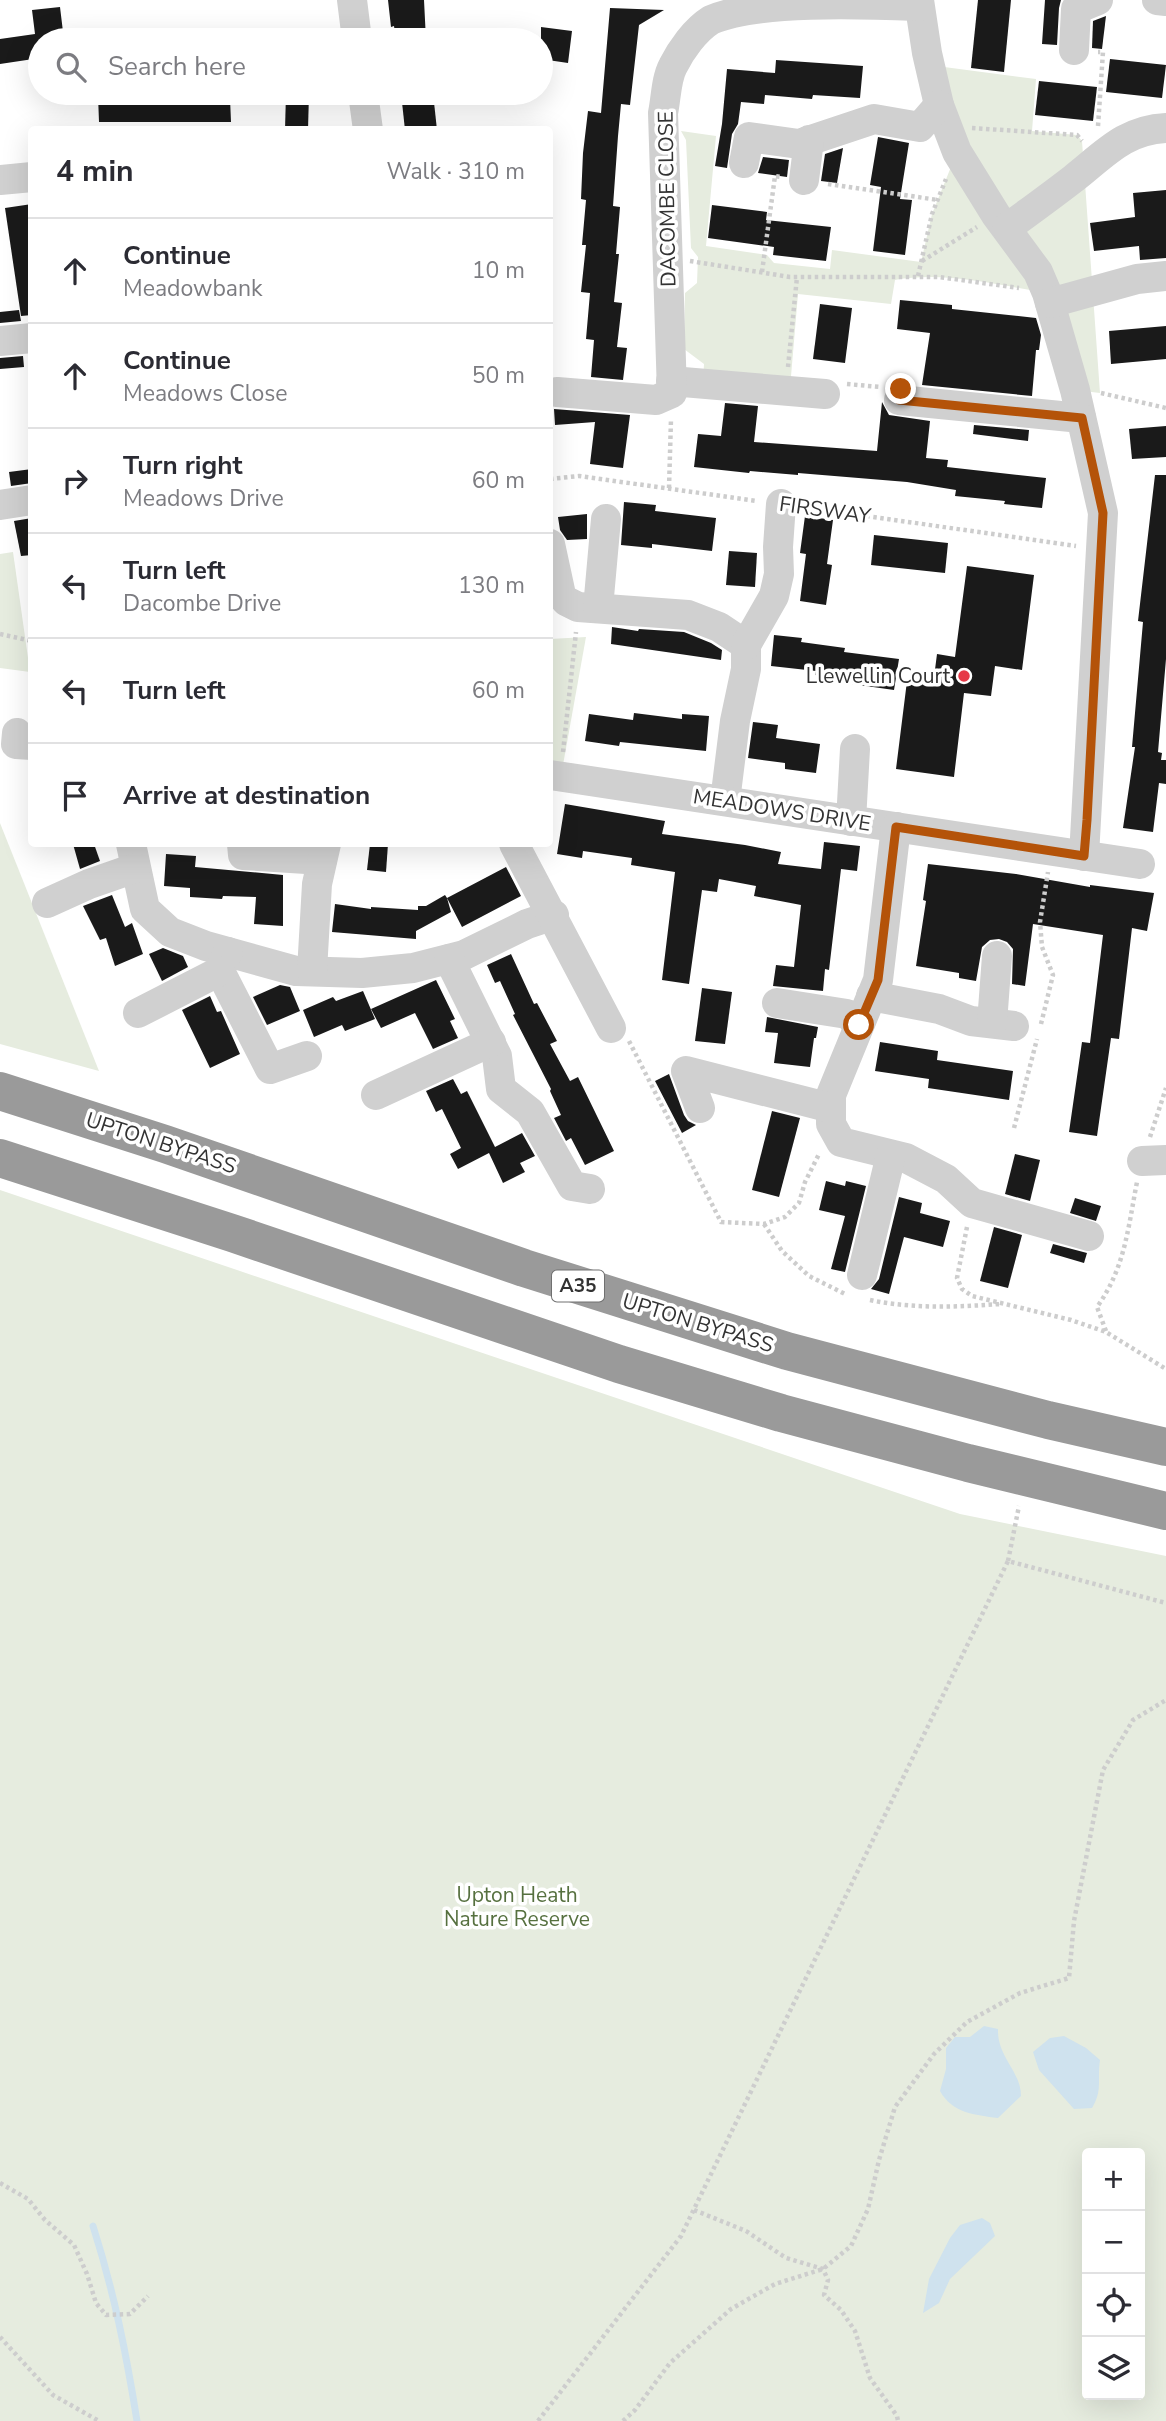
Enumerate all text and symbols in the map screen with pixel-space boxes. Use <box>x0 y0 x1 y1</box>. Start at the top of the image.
search box <box>28 28 553 105</box>
icon: search <box>52 48 90 86</box>
text: Search here <box>108 49 246 84</box>
street label: DACOMBE CLOSE <box>651 111 683 287</box>
text: 4 min <box>56 151 134 192</box>
text: Walk · 310 m <box>386 156 525 187</box>
text: Continue <box>123 238 231 273</box>
icon: ahead <box>56 252 94 290</box>
text: 10 m <box>472 255 525 286</box>
text: Meadowbank <box>123 273 263 304</box>
text: Continue <box>123 343 231 378</box>
icon: ahead <box>56 357 94 395</box>
text: 50 m <box>472 360 525 391</box>
route end <box>885 373 916 404</box>
text: Meadows Close <box>123 378 287 409</box>
text: Turn right <box>123 448 242 483</box>
icon: right <box>56 462 94 500</box>
text: 60 m <box>472 465 525 496</box>
text: Meadows Drive <box>123 483 284 514</box>
street label: FIRSWAY <box>777 490 873 530</box>
text: Turn left <box>123 553 226 588</box>
icon: left <box>56 567 94 605</box>
text: 130 m <box>458 570 525 601</box>
text: Dacombe Drive <box>123 588 281 619</box>
place label: Llewellin Court <box>806 662 951 690</box>
marker: Llewellin Court <box>956 668 972 684</box>
icon: left <box>56 672 94 710</box>
text: Turn left <box>123 673 226 708</box>
text: 60 m <box>472 675 525 706</box>
icon: arrive <box>56 777 94 815</box>
text: Arrive at destination <box>123 778 370 813</box>
street label: MEADOWS DRIVE <box>691 782 873 838</box>
route start <box>843 1009 874 1040</box>
street label: UPTON BYPASS <box>82 1106 240 1181</box>
road number: A35 <box>552 1270 604 1302</box>
street label: UPTON BYPASS <box>619 1287 777 1359</box>
park label: Upton Heath Nature Reserve <box>444 1881 590 1933</box>
map controls <box>1082 2148 1145 2400</box>
button: + <box>1082 2148 1145 2211</box>
button: − <box>1082 2211 1145 2274</box>
button: locate <box>1082 2274 1145 2337</box>
button: layers <box>1082 2337 1145 2400</box>

